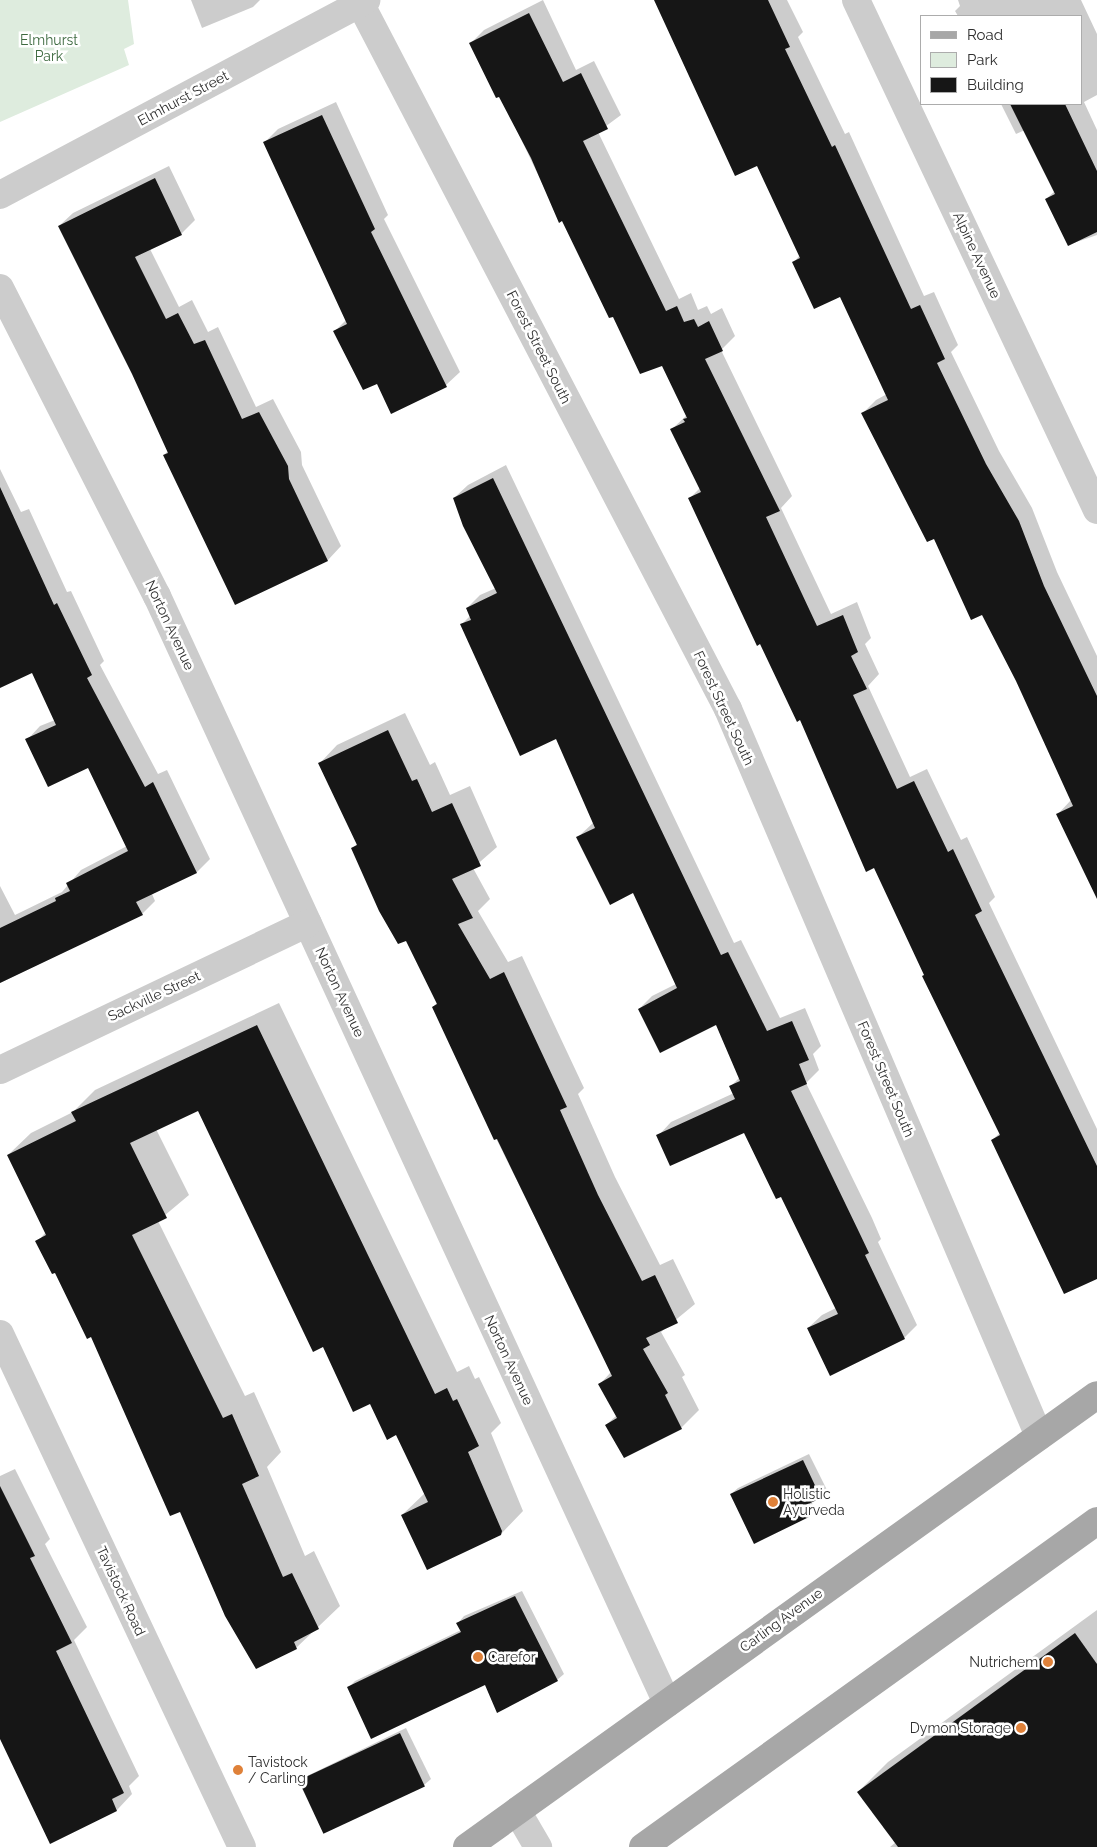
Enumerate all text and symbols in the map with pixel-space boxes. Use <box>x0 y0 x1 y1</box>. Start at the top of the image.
legend <box>920 15 1082 105</box>
text: Road <box>967 26 1003 44</box>
park label: Elmhurst Park <box>20 32 78 64</box>
text: Park <box>967 51 998 69</box>
street label: Elmhurst Street <box>135 67 231 129</box>
text: Building <box>967 76 1024 94</box>
street label: Alpine Avenue <box>950 209 1004 301</box>
street label: Forest Street South <box>503 288 575 406</box>
street label: Norton Avenue <box>142 577 198 673</box>
street label: Forest Street South <box>690 648 758 768</box>
street label: Norton Avenue <box>312 944 368 1040</box>
street label: Sackville Street <box>105 967 203 1025</box>
street label: Forest Street South <box>854 1018 918 1140</box>
street label: Norton Avenue <box>481 1312 537 1408</box>
place label: Holistic Ayurveda <box>783 1486 845 1518</box>
marker: Holistic Ayurveda <box>767 1496 779 1508</box>
street label: Tavistock Road <box>93 1544 149 1638</box>
street label: Carling Avenue <box>736 1584 826 1656</box>
place label: Carefor <box>488 1649 536 1665</box>
marker: Carefor <box>472 1651 484 1663</box>
place label: Nutrichem <box>969 1654 1038 1670</box>
marker: Nutrichem <box>1042 1656 1054 1668</box>
place label: Dymon Storage <box>910 1720 1011 1736</box>
marker: Dymon Storage <box>1015 1722 1027 1734</box>
place label: Tavistock / Carling <box>248 1754 308 1786</box>
marker: Tavistock / Carling <box>232 1764 244 1776</box>

